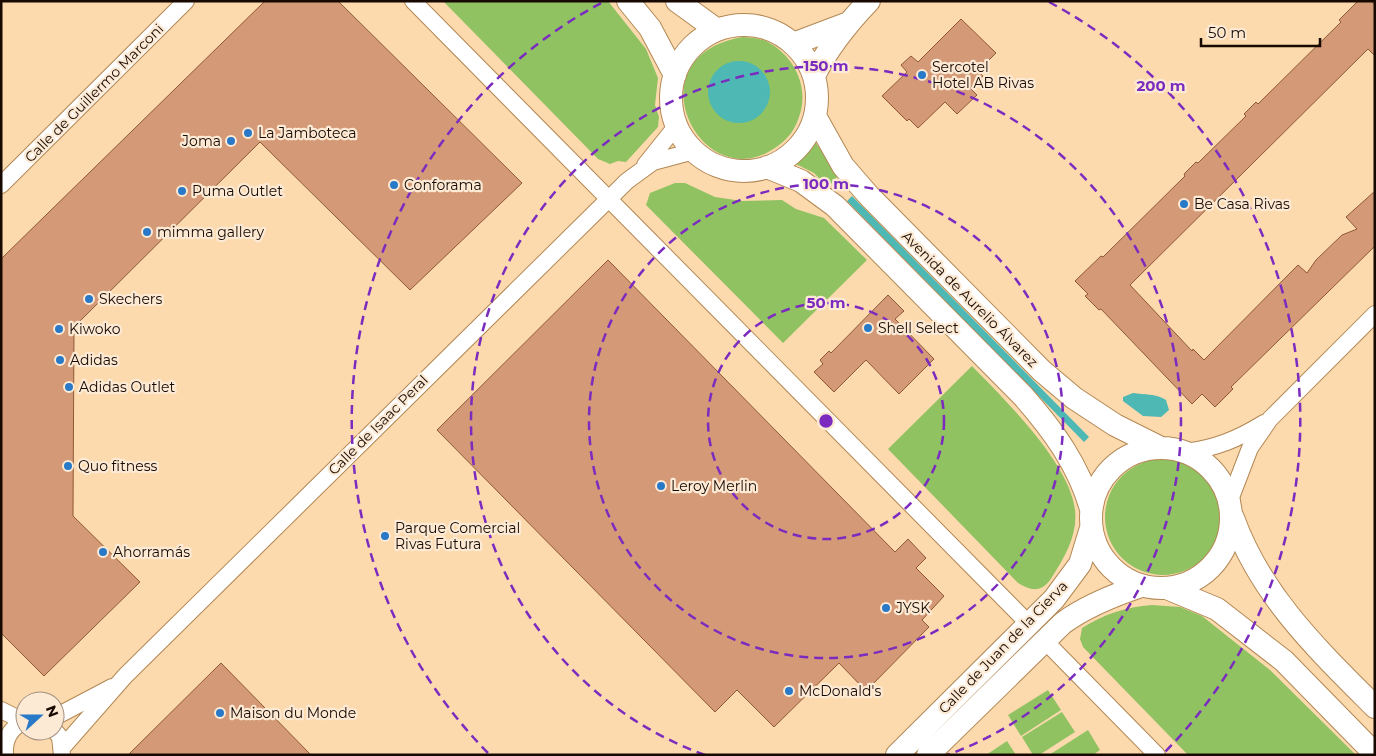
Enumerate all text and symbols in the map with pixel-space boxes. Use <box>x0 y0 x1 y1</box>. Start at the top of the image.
scale bar <box>1201 15 1320 47</box>
street label: Calle de Guillermo Marconi <box>21 20 167 166</box>
text: 50 m <box>1208 23 1246 42</box>
text: 150 m <box>804 56 848 75</box>
place label: Sercotel Hotel AB Rivas <box>932 58 1034 92</box>
marker: Sercotel Hotel AB Rivas <box>916 69 928 81</box>
text: 200 m <box>1136 76 1186 95</box>
place label: La Jamboteca <box>258 124 357 142</box>
marker: La Jamboteca <box>242 127 254 139</box>
place label: Joma <box>181 132 221 150</box>
marker: Joma <box>225 135 237 147</box>
text: 100 m <box>803 174 849 193</box>
place label: Conforama <box>404 176 482 194</box>
marker: Conforama <box>388 179 400 191</box>
place label: Puma Outlet <box>192 182 283 200</box>
marker: Puma Outlet <box>176 185 188 197</box>
place label: Be Casa Rivas <box>1194 195 1290 213</box>
marker: Be Casa Rivas <box>1178 198 1190 210</box>
place label: mimma gallery <box>157 223 265 241</box>
marker: mimma gallery <box>141 226 153 238</box>
street label: Avenida de Aurelio Álvarez <box>898 227 1042 371</box>
place label: Skechers <box>99 290 162 308</box>
marker: Skechers <box>83 293 95 305</box>
text: 50 m <box>806 293 846 312</box>
place label: Shell Select <box>878 319 959 337</box>
place label: Kiwoko <box>69 320 121 338</box>
marker: Shell Select <box>862 322 874 334</box>
marker: Kiwoko <box>53 323 65 335</box>
place label: Adidas <box>70 351 118 369</box>
marker: Adidas <box>54 354 66 366</box>
street label: Calle de Isaac Peral <box>324 371 432 479</box>
place label: Adidas Outlet <box>79 378 176 396</box>
marker: Adidas Outlet <box>63 381 75 393</box>
centre of rings <box>817 412 835 430</box>
place label: Quo fitness <box>78 457 158 475</box>
marker: Quo fitness <box>62 460 74 472</box>
place label: Leroy Merlin <box>671 477 757 495</box>
marker: Leroy Merlin <box>655 480 667 492</box>
place label: Parque Comercial Rivas Futura <box>395 519 520 553</box>
marker: Parque Comercial Rivas Futura <box>379 530 391 542</box>
place label: Ahorramás <box>113 543 190 561</box>
marker: Ahorramás <box>97 546 109 558</box>
street label: Calle de Juan de la Cierva <box>935 577 1071 717</box>
place label: JYSK <box>895 599 930 617</box>
marker: JYSK <box>880 602 892 614</box>
place label: McDonald's <box>799 682 881 700</box>
marker: McDonald's <box>783 685 795 697</box>
north arrow <box>15 691 65 741</box>
text: N <box>42 703 63 720</box>
place label: Maison du Monde <box>230 704 356 722</box>
marker: Maison du Monde <box>214 707 226 719</box>

